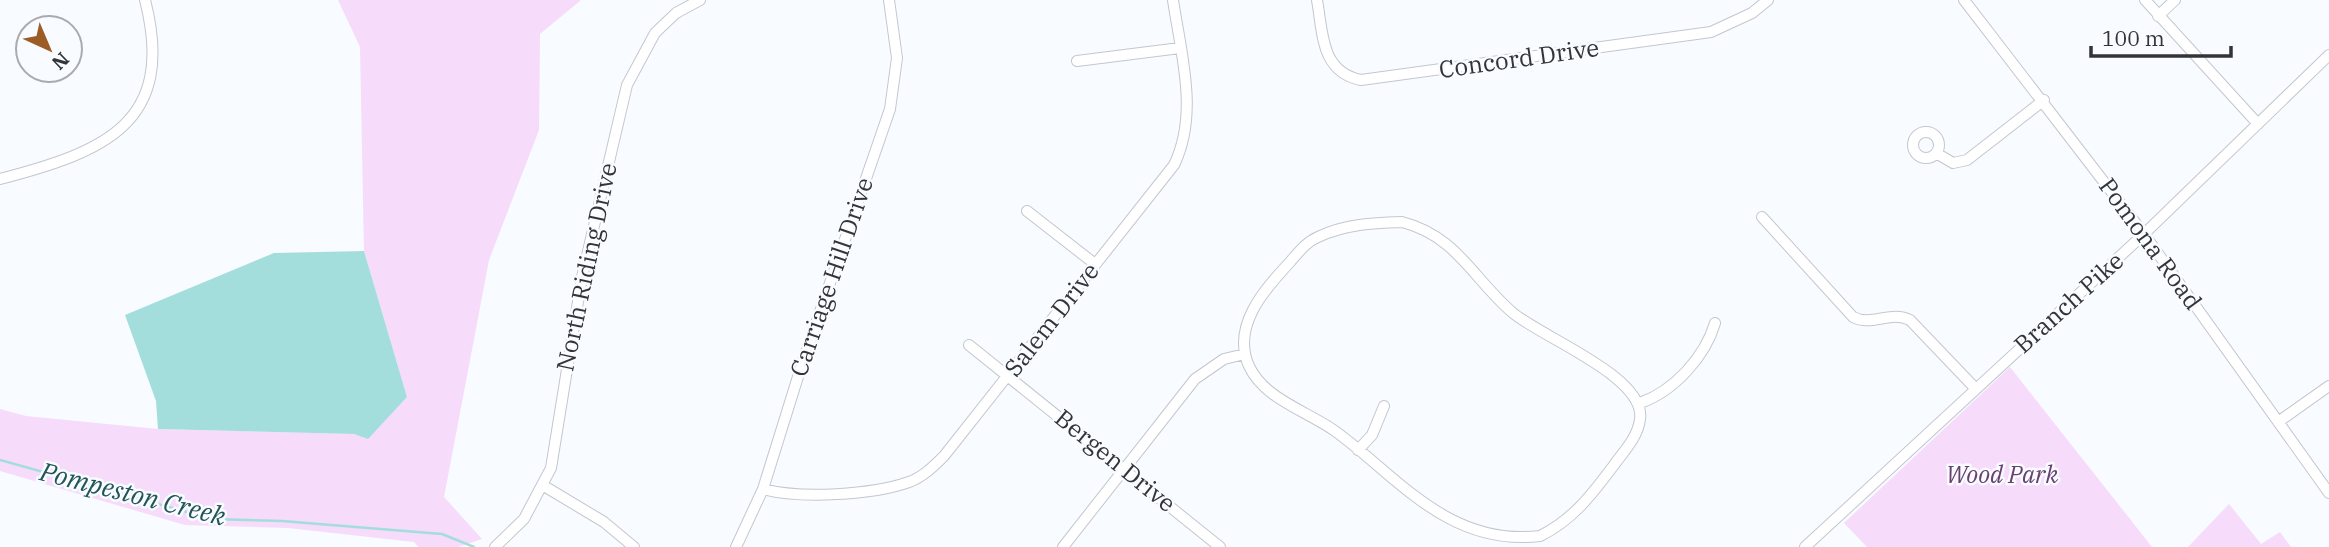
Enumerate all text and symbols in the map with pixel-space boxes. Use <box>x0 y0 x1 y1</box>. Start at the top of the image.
north arrow <box>14 14 84 84</box>
scale bar <box>2091 14 2231 58</box>
text: 100 m <box>2102 24 2165 52</box>
street label: Concord Drive <box>1437 31 1601 85</box>
text: N <box>47 47 75 75</box>
street label: North Riding Drive <box>548 160 624 374</box>
street label: Pomona Road <box>2092 171 2210 316</box>
street label: Carriage Hill Drive <box>782 173 880 380</box>
street label: Branch Pike <box>2007 244 2130 360</box>
street label: Salem Drive <box>997 256 1106 383</box>
street label: Bergen Drive <box>1049 402 1183 519</box>
water label: Pompeston Creek <box>36 453 230 533</box>
park label: Wood Park <box>1946 458 2058 490</box>

